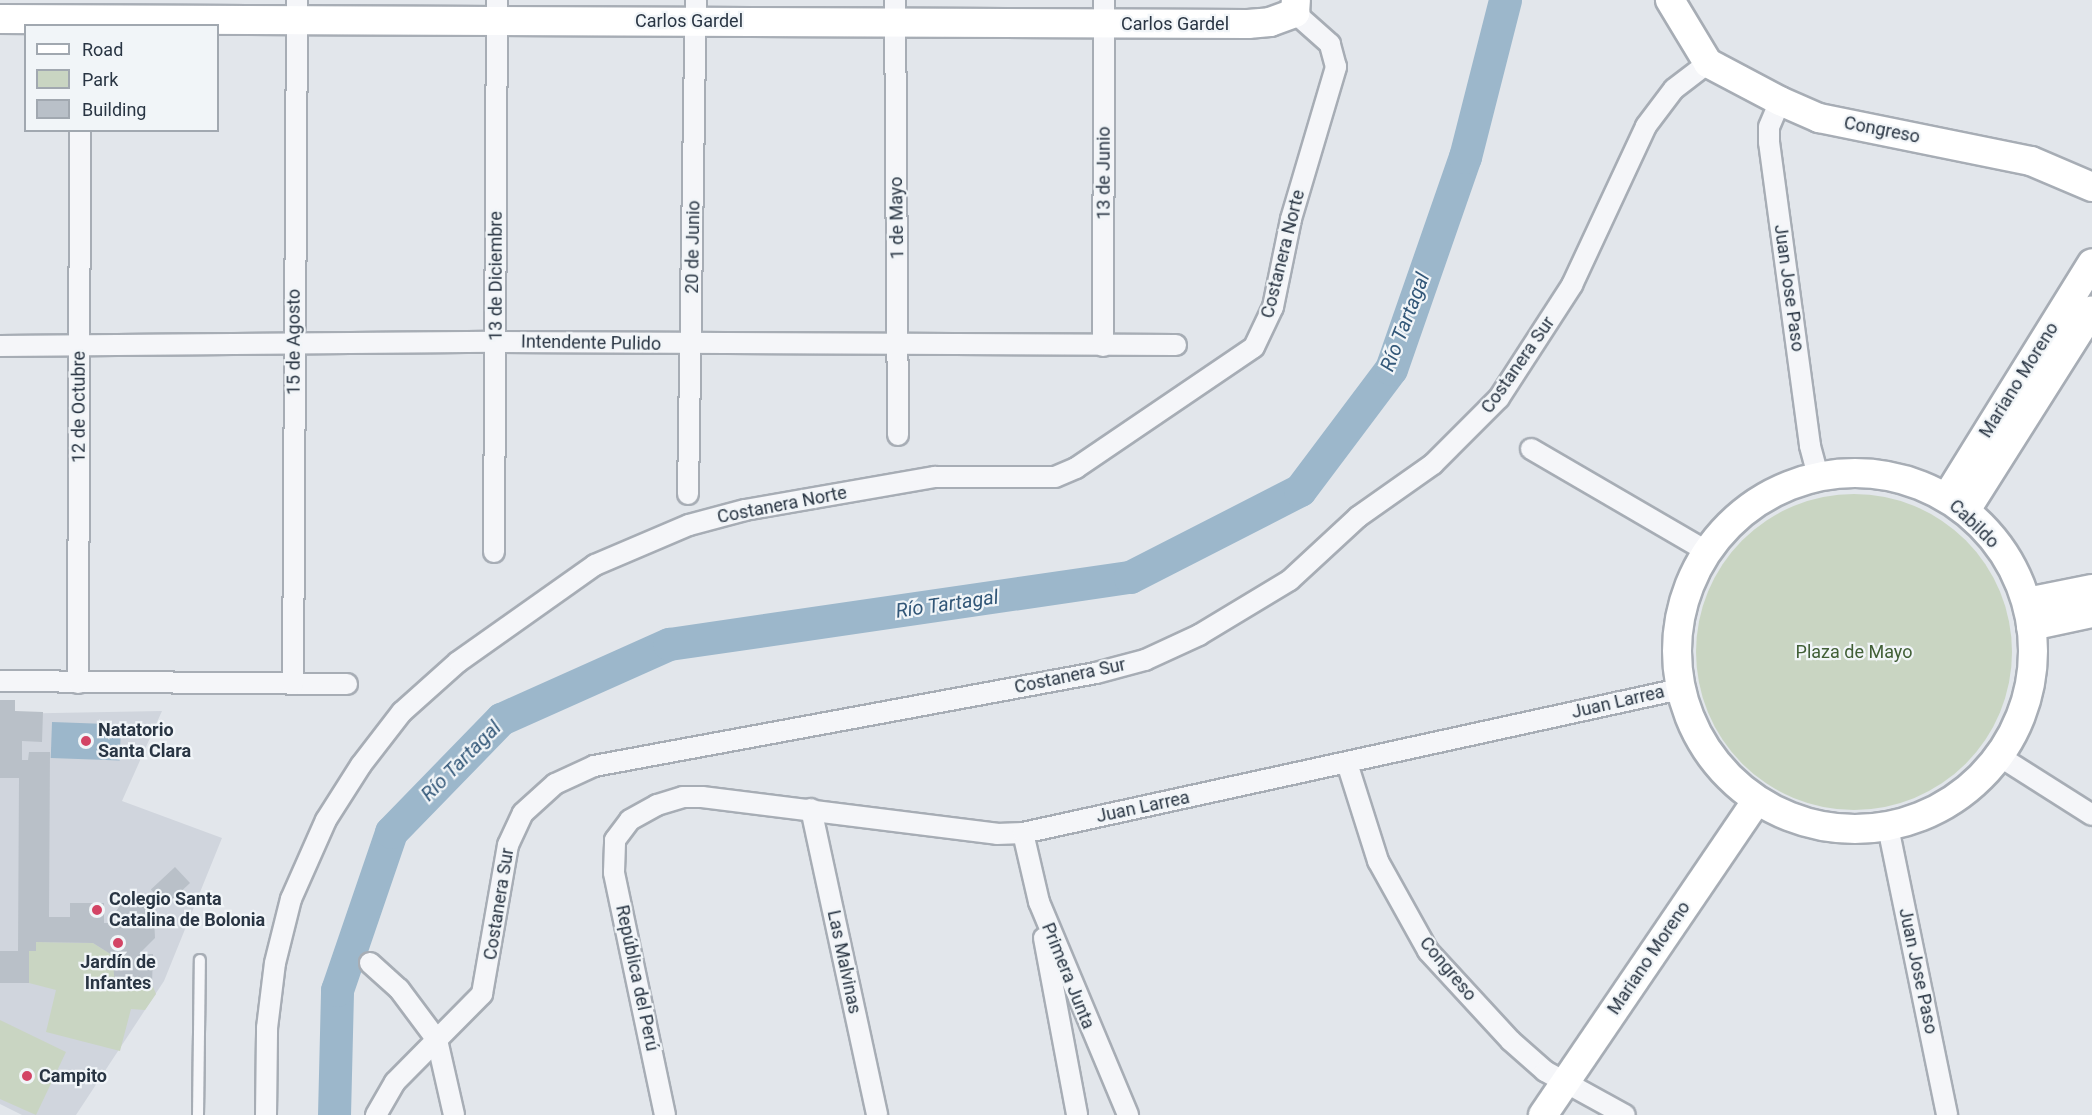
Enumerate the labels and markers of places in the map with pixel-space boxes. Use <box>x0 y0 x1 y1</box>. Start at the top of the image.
place label: Natatorio Santa Clara <box>98 720 191 762</box>
marker: Natatorio Santa Clara <box>79 734 93 748</box>
place label: Colegio Santa Catalina de Bolonia <box>109 889 265 932</box>
marker: Colegio Santa Catalina de Bolonia <box>90 903 104 917</box>
marker: Jardín de Infantes <box>111 936 125 950</box>
place label: Jardín de Infantes <box>80 952 156 994</box>
place label: Campito <box>39 1065 107 1087</box>
marker: Campito <box>20 1069 34 1083</box>

